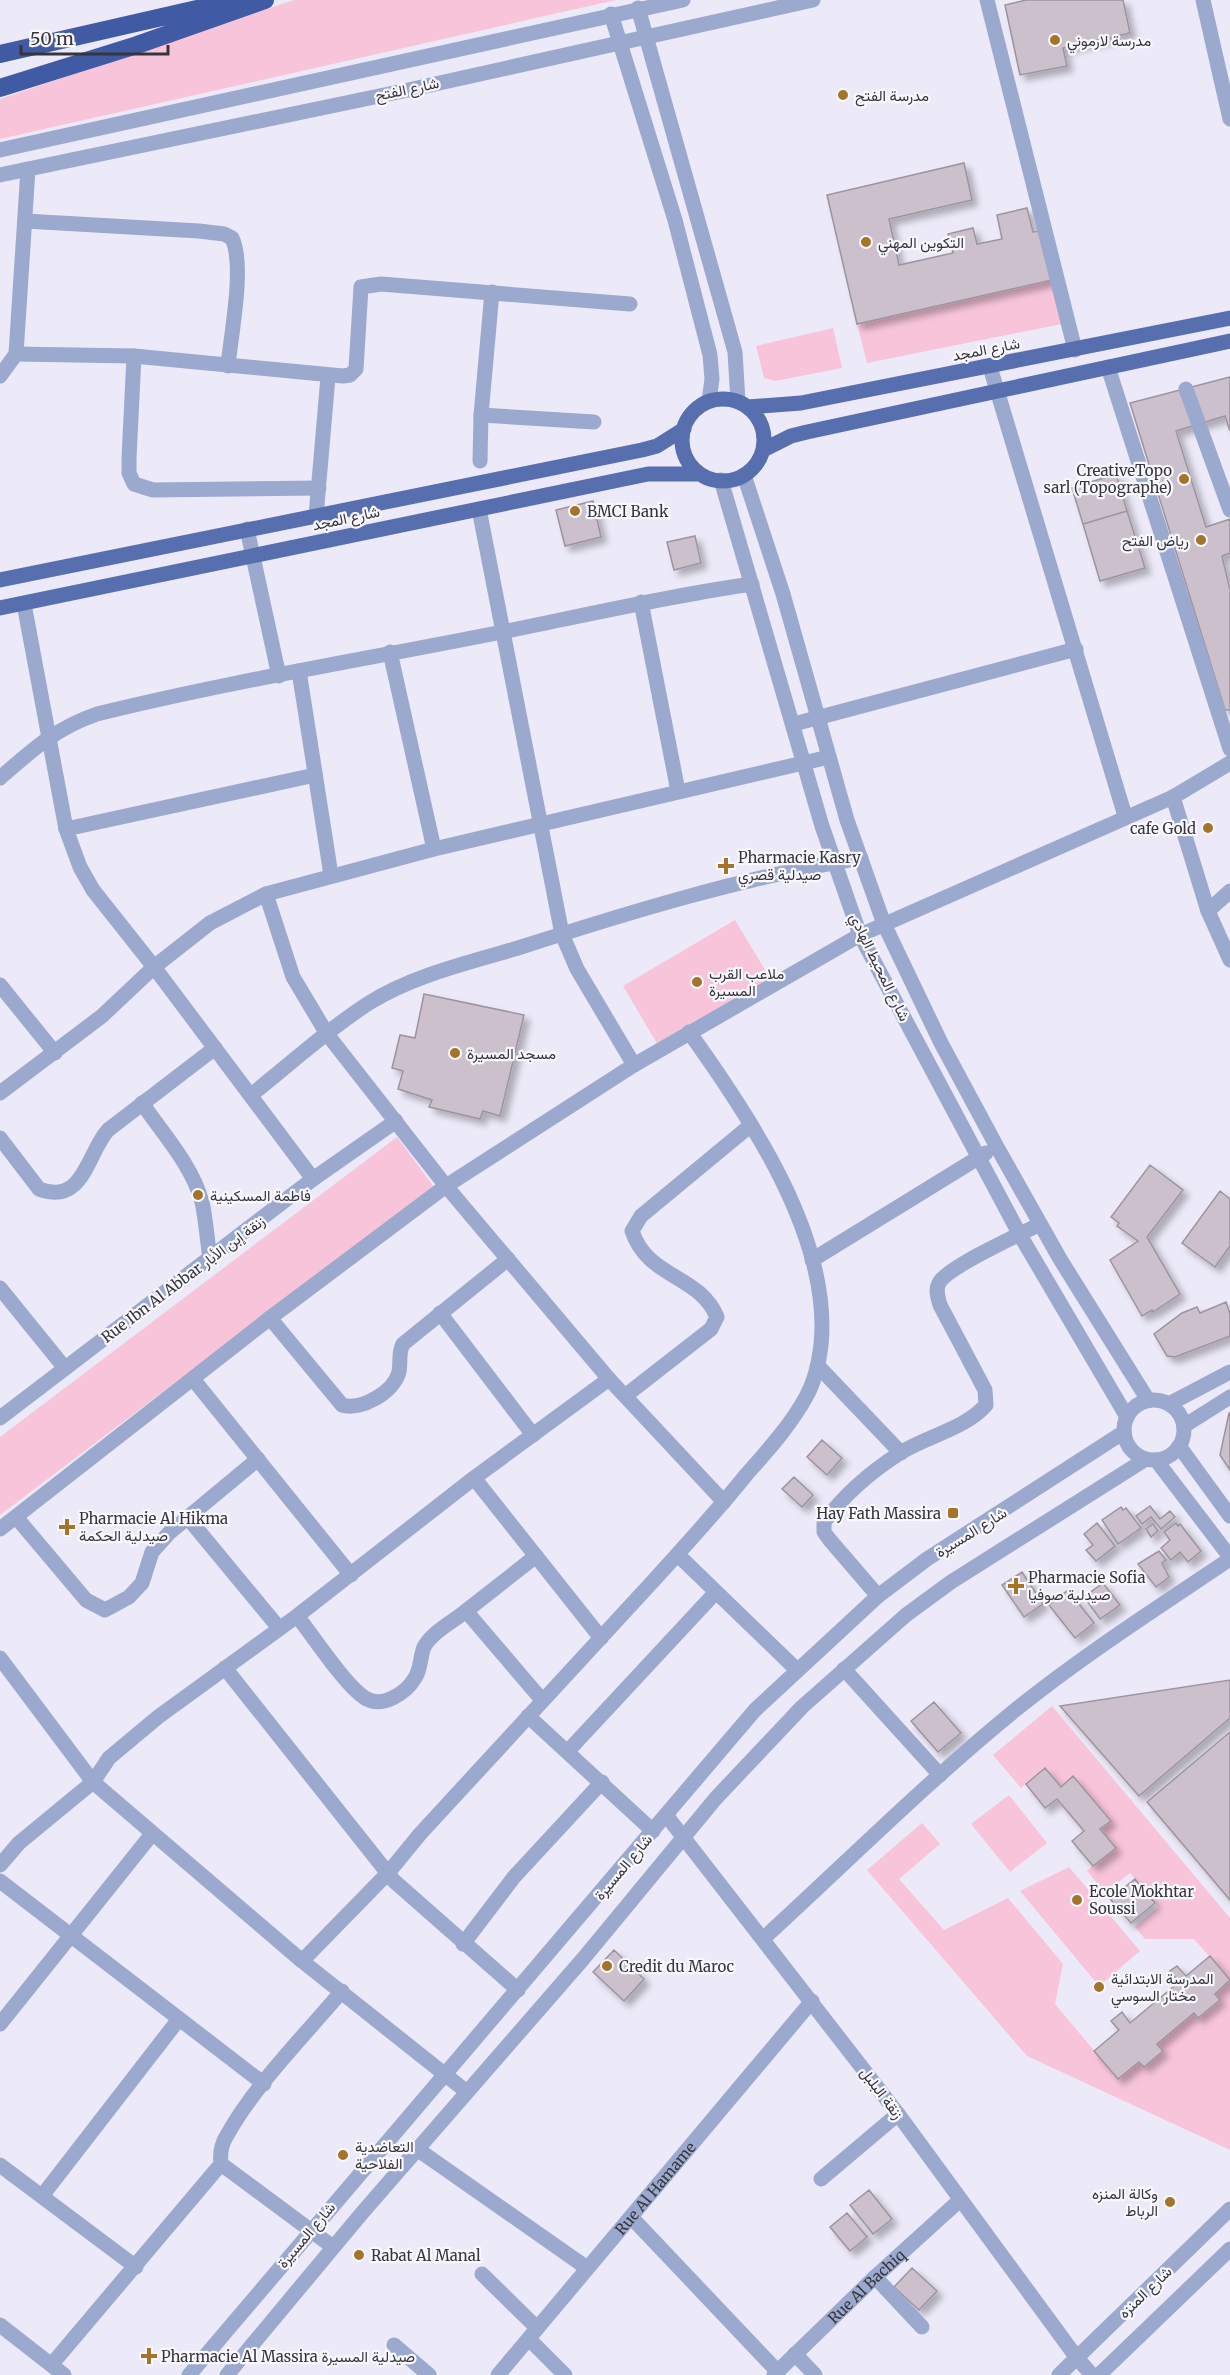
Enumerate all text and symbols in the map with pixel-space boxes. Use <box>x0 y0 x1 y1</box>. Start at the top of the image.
scale bar <box>21 18 168 56</box>
text: 50 m <box>30 27 74 50</box>
place label: مدرسة لارموني <box>1067 31 1151 54</box>
marker: مدرسة لارموني <box>1048 33 1062 47</box>
street label: شارع الفتح <box>373 73 441 107</box>
place label: مدرسة الفتح <box>855 86 929 107</box>
marker: مدرسة الفتح <box>836 88 850 102</box>
place label: التكوين المهني <box>878 233 964 256</box>
marker: التكوين المهني <box>859 235 873 249</box>
street label: شارع المجد <box>951 333 1022 367</box>
place label: CreativeTopo sarl (Topographe) <box>1044 461 1172 497</box>
marker: CreativeTopo sarl (Topographe) <box>1177 472 1191 486</box>
street label: شارع المجد <box>311 502 382 536</box>
place label: BMCI Bank <box>587 502 669 521</box>
marker: BMCI Bank <box>568 504 582 518</box>
place label: رياض الفتح <box>1122 531 1189 552</box>
marker: رياض الفتح <box>1194 533 1208 547</box>
place label: cafe Gold <box>1130 819 1196 838</box>
marker: cafe Gold <box>1201 821 1215 835</box>
place label: Pharmacie Kasry صيدلية قصري <box>738 848 861 888</box>
marker: Pharmacie Kasry صيدلية قصري <box>719 859 733 873</box>
street label: شارع المحيط الهادي <box>842 910 914 1026</box>
place label: ملاعب القرب المسيرة <box>709 964 784 1000</box>
marker: ملاعب القرب المسيرة <box>690 975 704 989</box>
place label: مسجد المسيرة <box>467 1044 556 1063</box>
marker: مسجد المسيرة <box>448 1046 462 1060</box>
place label: فاطمة المسكينية <box>210 1186 311 1205</box>
marker: فاطمة المسكينية <box>191 1188 205 1202</box>
street label: Rue Ibn Al Abbar زنقة إبن الأبار <box>97 1211 269 1348</box>
street label: شارع المسيرة <box>932 1503 1011 1563</box>
place label: Hay Fath Massira <box>816 1504 941 1523</box>
marker: Hay Fath Massira <box>946 1506 960 1520</box>
place label: Pharmacie Al Hikma صيدلية الحكمة <box>79 1509 228 1545</box>
marker: Pharmacie Al Hikma صيدلية الحكمة <box>60 1520 74 1534</box>
place label: Pharmacie Sofia صيدلية صوفيا <box>1028 1568 1145 1604</box>
marker: Pharmacie Sofia صيدلية صوفيا <box>1009 1579 1023 1593</box>
street label: شارع المسيرة <box>590 1830 658 1905</box>
place label: Ecole Mokhtar Soussi <box>1089 1882 1194 1918</box>
marker: Ecole Mokhtar Soussi <box>1070 1893 1084 1907</box>
place label: Credit du Maroc <box>619 1957 735 1976</box>
marker: Credit du Maroc <box>600 1959 614 1973</box>
place label: المدرسة الابتدائية مختار السوسي <box>1111 1969 1214 2009</box>
marker: المدرسة الابتدائية مختار السوسي <box>1092 1980 1106 1994</box>
street label: زنقة البلبل <box>856 2063 908 2123</box>
place label: التعاضدية الفلاحية <box>355 2137 414 2173</box>
street label: Rue Al Hamame <box>610 2138 699 2239</box>
marker: التعاضدية الفلاحية <box>336 2148 350 2162</box>
place label: وكالة المنزه الرباط <box>1092 2184 1158 2220</box>
marker: وكالة المنزه الرباط <box>1163 2195 1177 2209</box>
street label: شارع المسيرة <box>273 2198 341 2273</box>
street label: Rue Al Bachiq <box>824 2245 909 2327</box>
place label: Rabat Al Manal <box>371 2246 481 2265</box>
marker: Rabat Al Manal <box>352 2248 366 2262</box>
street label: شارع المنزه <box>1114 2262 1177 2323</box>
place label: Pharmacie Al Massira صيدلية المسيرة <box>161 2347 415 2366</box>
marker: Pharmacie Al Massira صيدلية المسيرة <box>142 2349 156 2363</box>

